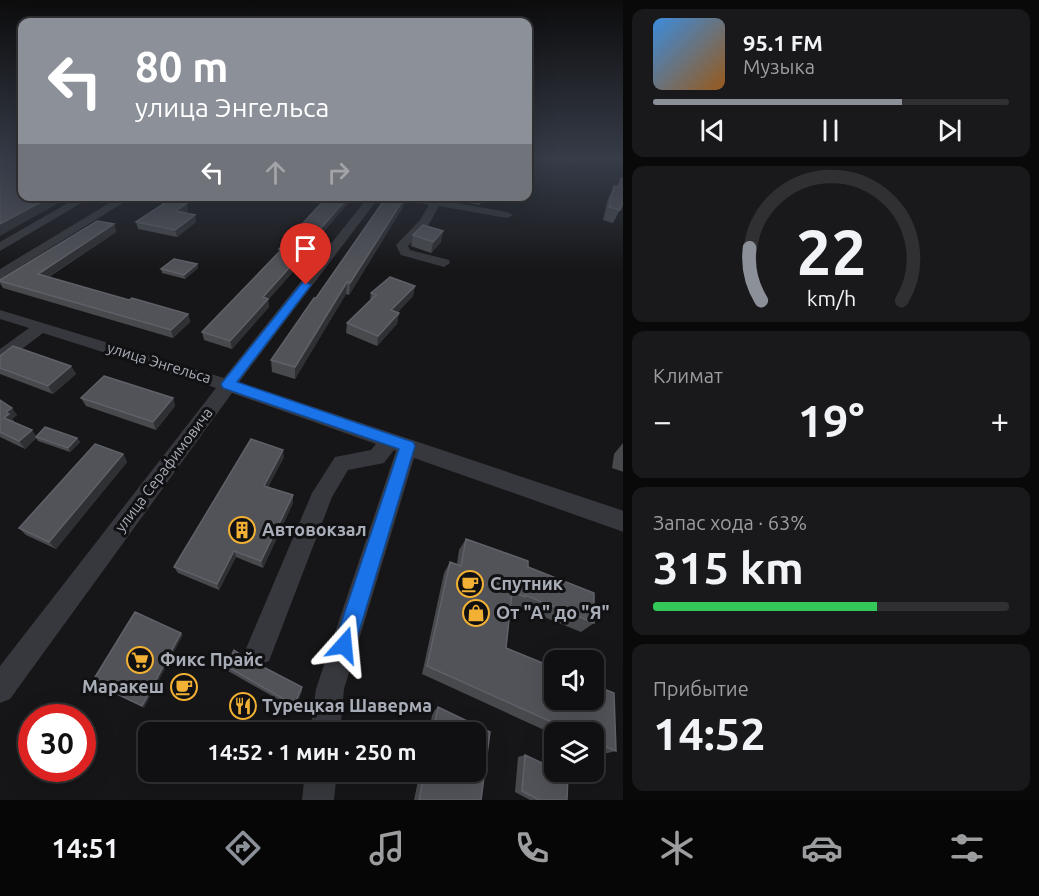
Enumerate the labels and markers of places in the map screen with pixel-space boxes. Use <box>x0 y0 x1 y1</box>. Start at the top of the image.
pin <box>280 223 331 285</box>
building icon: Автовокзал <box>227 515 257 545</box>
place label: Автовокзал <box>262 519 367 539</box>
cafe icon: Спутник <box>455 569 485 599</box>
place label: Спутник <box>490 573 564 593</box>
shop icon: От "А" до "Я" <box>461 598 491 628</box>
place label: От "А" до "Я" <box>496 602 610 622</box>
supermarket icon: Фикс Прайс <box>125 645 155 675</box>
place label: Фикс Прайс <box>160 649 263 669</box>
cafe icon: Маракеш <box>169 672 199 702</box>
place label: Маракеш <box>82 676 164 696</box>
restaurant icon: Турецкая Шаверма <box>228 691 258 721</box>
place label: Турецкая Шаверма <box>262 695 432 715</box>

